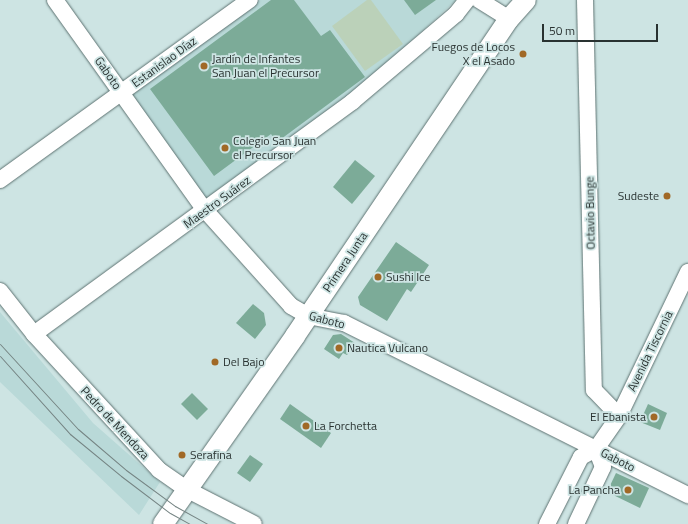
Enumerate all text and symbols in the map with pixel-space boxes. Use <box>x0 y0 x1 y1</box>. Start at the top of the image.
scale bar <box>544 16 660 42</box>
text: 50 m <box>549 21 575 40</box>
street label: Estanislao Díaz <box>129 34 199 90</box>
place label: Fuegos de Locos X el Asado <box>432 40 515 68</box>
marker: Fuegos de Locos X el Asado <box>518 49 528 59</box>
place label: Jardín de Infantes San Juan el Precursor <box>212 52 319 80</box>
street label: Gaboto <box>92 54 124 92</box>
marker: Jardín de Infantes San Juan el Precursor <box>199 61 209 71</box>
place label: Colegio San Juan el Precursor <box>233 134 316 162</box>
marker: Colegio San Juan el Precursor <box>220 143 230 153</box>
street label: Maestro Suárez <box>181 173 253 231</box>
street label: Octavio Bunge <box>582 176 598 250</box>
place label: Sudeste <box>618 189 659 203</box>
marker: Sudeste <box>662 191 672 201</box>
street label: Primera Junta <box>320 229 370 295</box>
place label: Sushi Ice <box>386 270 430 284</box>
marker: Sushi Ice <box>373 272 383 282</box>
street label: Gaboto <box>307 308 347 332</box>
street label: Avenida Tiscornia <box>624 308 676 394</box>
place label: Nautica Vulcano <box>347 341 428 355</box>
marker: Nautica Vulcano <box>334 343 344 353</box>
place label: Del Bajo <box>223 355 265 369</box>
marker: Del Bajo <box>210 357 220 367</box>
street label: Pedro de Mendoza <box>78 384 152 462</box>
place label: El Ebanista <box>590 410 646 424</box>
marker: El Ebanista <box>649 412 659 422</box>
place label: La Forchetta <box>314 419 377 433</box>
marker: La Forchetta <box>301 421 311 431</box>
street label: Gaboto <box>598 445 638 475</box>
place label: Serafina <box>190 448 232 462</box>
marker: Serafina <box>177 450 187 460</box>
place label: La Pancha <box>568 483 620 497</box>
marker: La Pancha <box>623 485 633 495</box>

